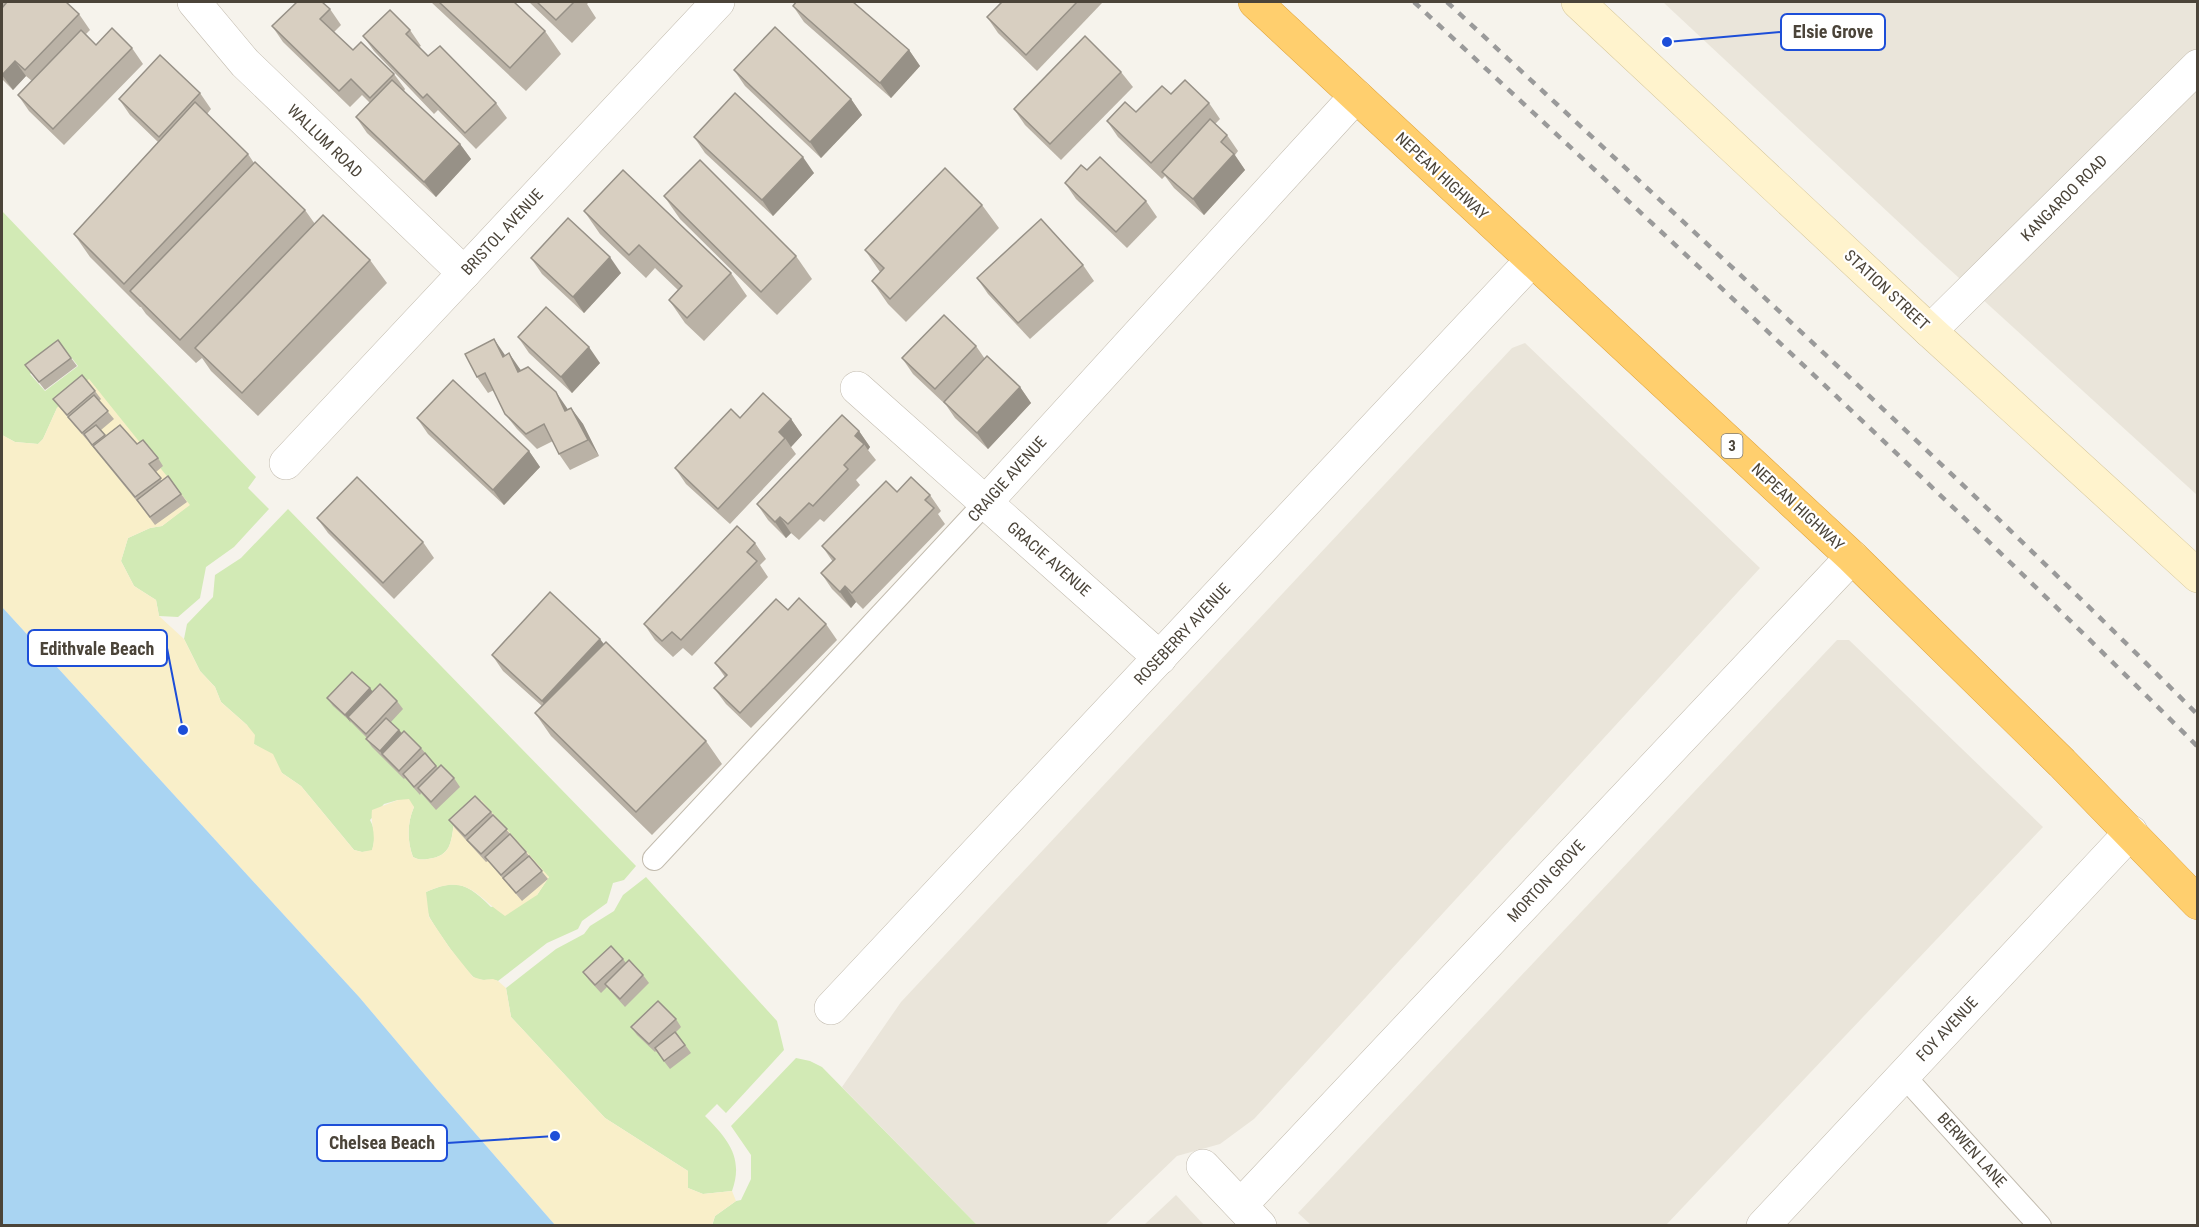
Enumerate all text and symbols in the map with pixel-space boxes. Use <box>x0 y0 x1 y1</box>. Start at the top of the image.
callout: Elsie Grove <box>1781 14 1885 50</box>
text: Elsie Grove <box>1793 21 1874 42</box>
street label: WALLUM ROAD <box>284 101 366 181</box>
street label: NEPEAN HIGHWAY <box>1392 128 1493 224</box>
street label: KANGAROO ROAD <box>2017 151 2111 245</box>
street label: BRISTOL AVENUE <box>457 185 547 279</box>
street label: STATION STREET <box>1841 246 1933 334</box>
street label: CRAIGIE AVENUE <box>964 432 1050 526</box>
road number: 3 <box>1722 434 1742 458</box>
street label: NEPEAN HIGHWAY <box>1748 459 1849 555</box>
street label: GRACIE AVENUE <box>1003 518 1095 600</box>
street label: ROSEBERRY AVENUE <box>1130 579 1234 689</box>
callout: Edithvale Beach <box>28 630 167 666</box>
text: Edithvale Beach <box>40 638 154 659</box>
street label: MORTON GROVE <box>1503 836 1589 926</box>
street label: FOY AVENUE <box>1912 993 1982 1065</box>
street label: BERWEN LANE <box>1934 1109 2010 1191</box>
callout: Chelsea Beach <box>317 1125 447 1161</box>
text: Chelsea Beach <box>329 1132 435 1153</box>

